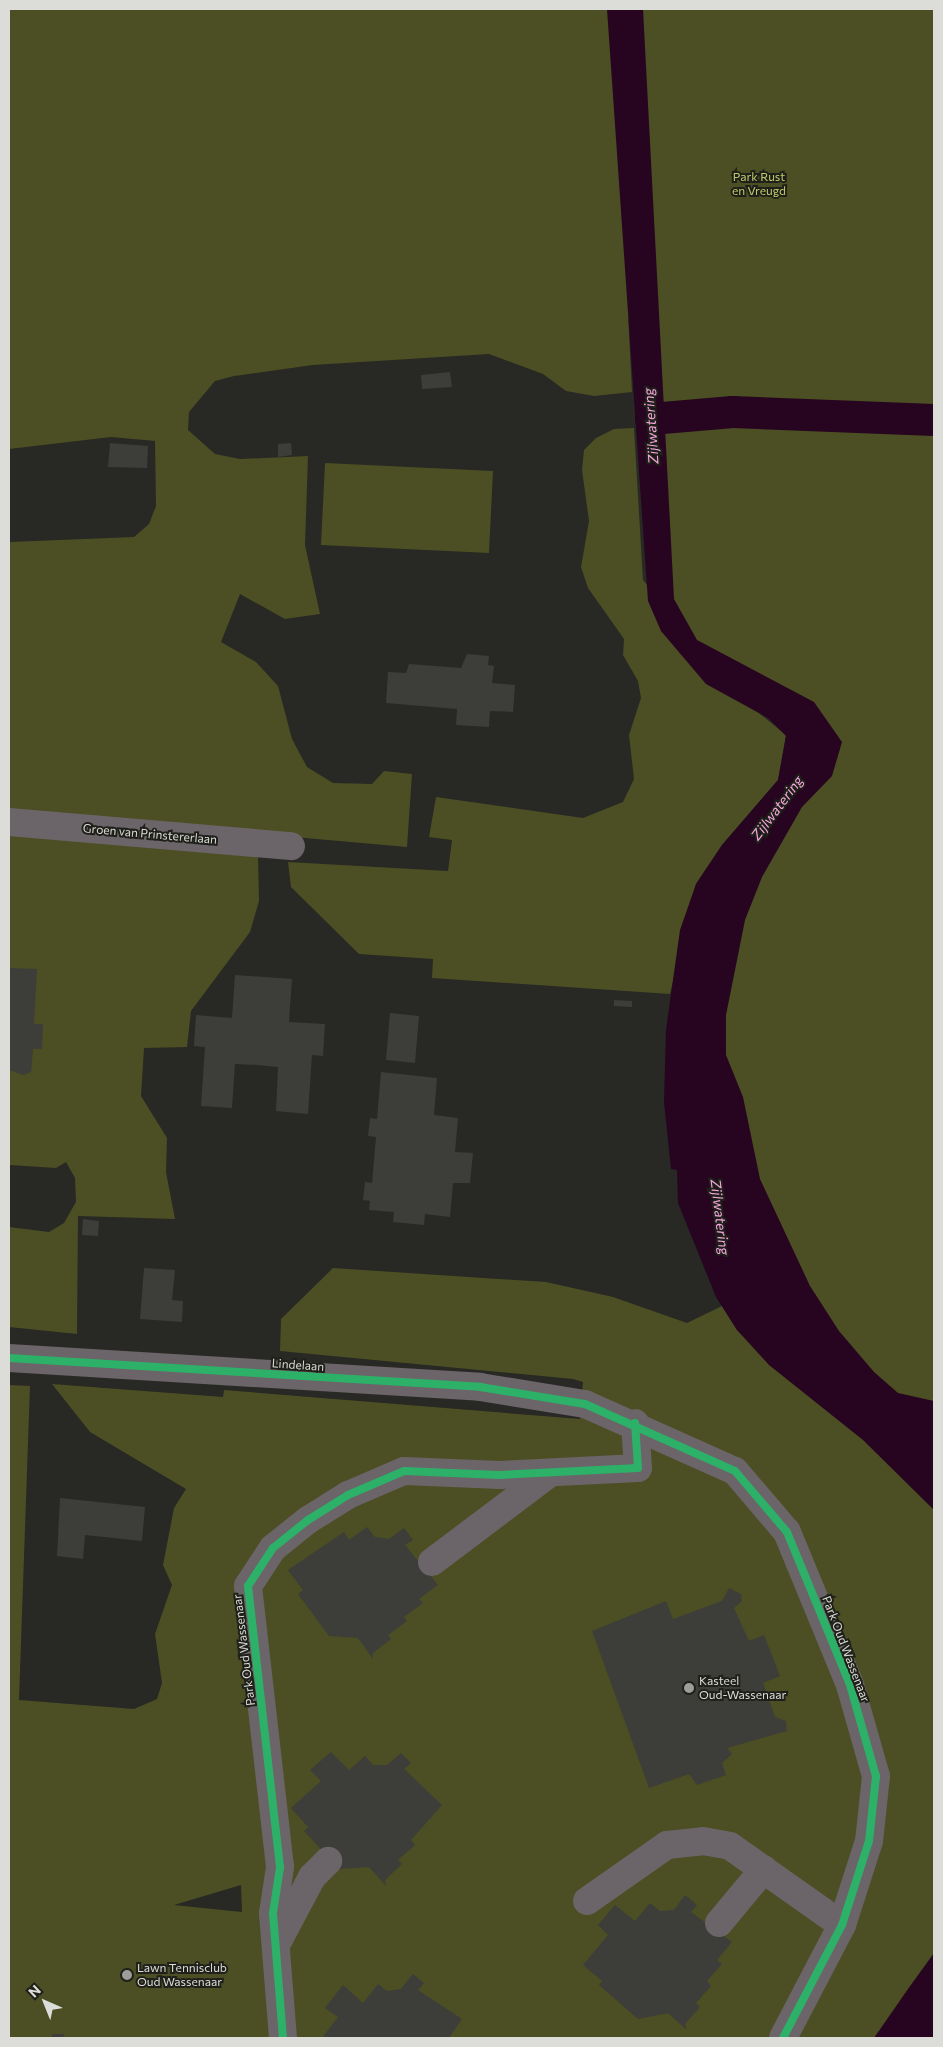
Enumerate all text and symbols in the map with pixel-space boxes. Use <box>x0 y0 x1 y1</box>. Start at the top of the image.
park label: Park Rust en Vreugd <box>732 170 786 198</box>
water label: Zijlwatering <box>640 387 662 465</box>
water label: Zijlwatering <box>747 772 807 844</box>
street label: Groen van Prinstererlaan <box>82 821 218 847</box>
water label: Zijlwatering <box>707 1178 733 1256</box>
street label: Lindelaan <box>271 1356 325 1374</box>
street label: Park Oud Wassenaar <box>230 1593 258 1707</box>
street label: Park Oud Wassenaar <box>819 1594 873 1704</box>
place label: Kasteel Oud-Wassenaar <box>699 1674 786 1702</box>
marker: Kasteel Oud-Wassenaar <box>683 1682 695 1694</box>
place label: Lawn Tennisclub Oud Wassenaar <box>137 1961 227 1989</box>
marker: Lawn Tennisclub Oud Wassenaar <box>121 1969 133 1981</box>
north arrow <box>20 1977 70 2027</box>
text: N <box>25 1981 44 2001</box>

